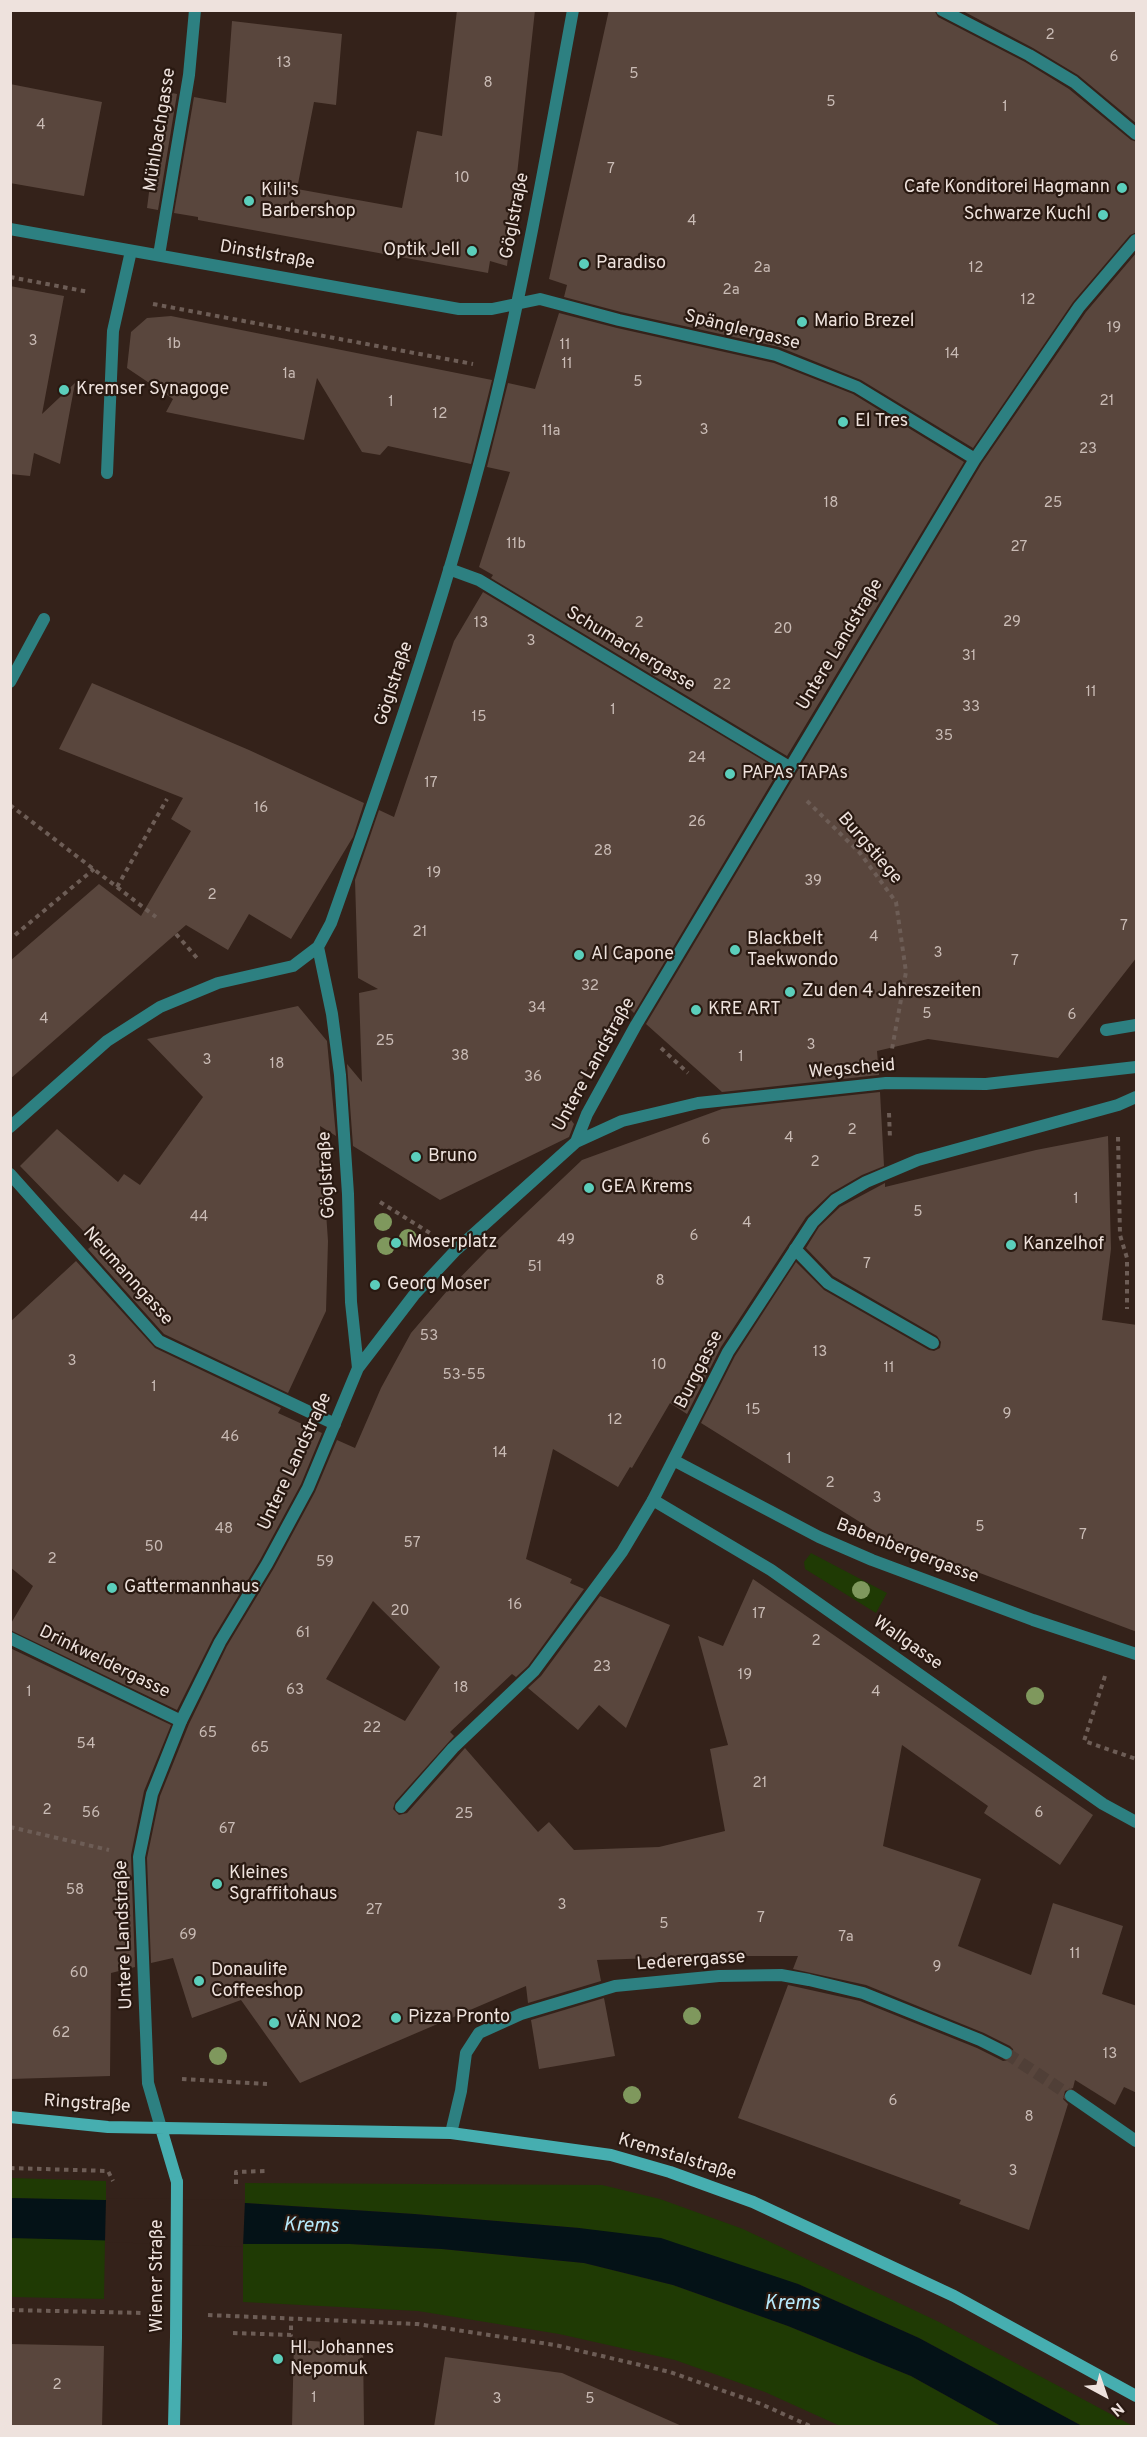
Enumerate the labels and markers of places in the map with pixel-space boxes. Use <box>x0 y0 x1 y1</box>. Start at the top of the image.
place label: Cafe Konditorei Hagmann <box>904 177 1110 199</box>
place label: Kili's Barbershop <box>261 180 356 222</box>
marker: Cafe Konditorei Hagmann <box>1115 181 1129 195</box>
marker: Kili's Barbershop <box>242 194 256 208</box>
place label: Schwarze Kuchl <box>964 204 1091 226</box>
marker: Schwarze Kuchl <box>1096 208 1110 222</box>
place label: Optik Jell <box>383 240 460 262</box>
marker: Optik Jell <box>465 244 479 258</box>
place label: Paradiso <box>596 253 666 275</box>
marker: Paradiso <box>577 257 591 271</box>
place label: Mario Brezel <box>814 311 915 333</box>
marker: Mario Brezel <box>795 315 809 329</box>
place label: Kremser Synagoge <box>76 379 229 401</box>
marker: Kremser Synagoge <box>57 383 71 397</box>
place label: El Tres <box>855 411 908 433</box>
marker: El Tres <box>836 415 850 429</box>
place label: PAPAs TAPAs <box>742 763 848 785</box>
marker: PAPAs TAPAs <box>723 767 737 781</box>
place label: Blackbelt Taekwondo <box>747 929 838 972</box>
marker: Blackbelt Taekwondo <box>728 943 742 957</box>
place label: Al Capone <box>591 944 674 966</box>
marker: Al Capone <box>572 948 586 962</box>
place label: Zu den 4 Jahreszeiten <box>802 981 981 1003</box>
marker: Zu den 4 Jahreszeiten <box>783 985 797 999</box>
place label: KRE ART <box>708 999 781 1021</box>
marker: KRE ART <box>689 1003 703 1017</box>
place label: Bruno <box>428 1146 477 1168</box>
marker: Bruno <box>409 1150 423 1164</box>
place label: GEA Krems <box>601 1177 693 1199</box>
marker: GEA Krems <box>582 1181 596 1195</box>
place label: Moserplatz <box>408 1232 497 1254</box>
place label: Kanzelhof <box>1023 1234 1104 1256</box>
marker: Moserplatz <box>389 1236 403 1250</box>
marker: Kanzelhof <box>1004 1238 1018 1252</box>
place label: Georg Moser <box>387 1274 490 1296</box>
marker: Georg Moser <box>368 1278 382 1292</box>
place label: Gattermannhaus <box>124 1577 259 1599</box>
marker: Gattermannhaus <box>105 1581 119 1595</box>
place label: Kleines Sgraffitohaus <box>229 1863 337 1906</box>
marker: Kleines Sgraffitohaus <box>210 1877 224 1891</box>
place label: Donaulife Coffeeshop <box>211 1960 303 2002</box>
marker: Donaulife Coffeeshop <box>192 1974 206 1988</box>
place label: Pizza Pronto <box>408 2007 510 2029</box>
marker: Pizza Pronto <box>389 2011 403 2025</box>
place label: VÄN NO2 <box>286 2012 362 2034</box>
marker: VÄN NO2 <box>267 2016 281 2030</box>
place label: Hl. Johannes Nepomuk <box>290 2338 394 2380</box>
marker: Hl. Johannes Nepomuk <box>271 2352 285 2366</box>

